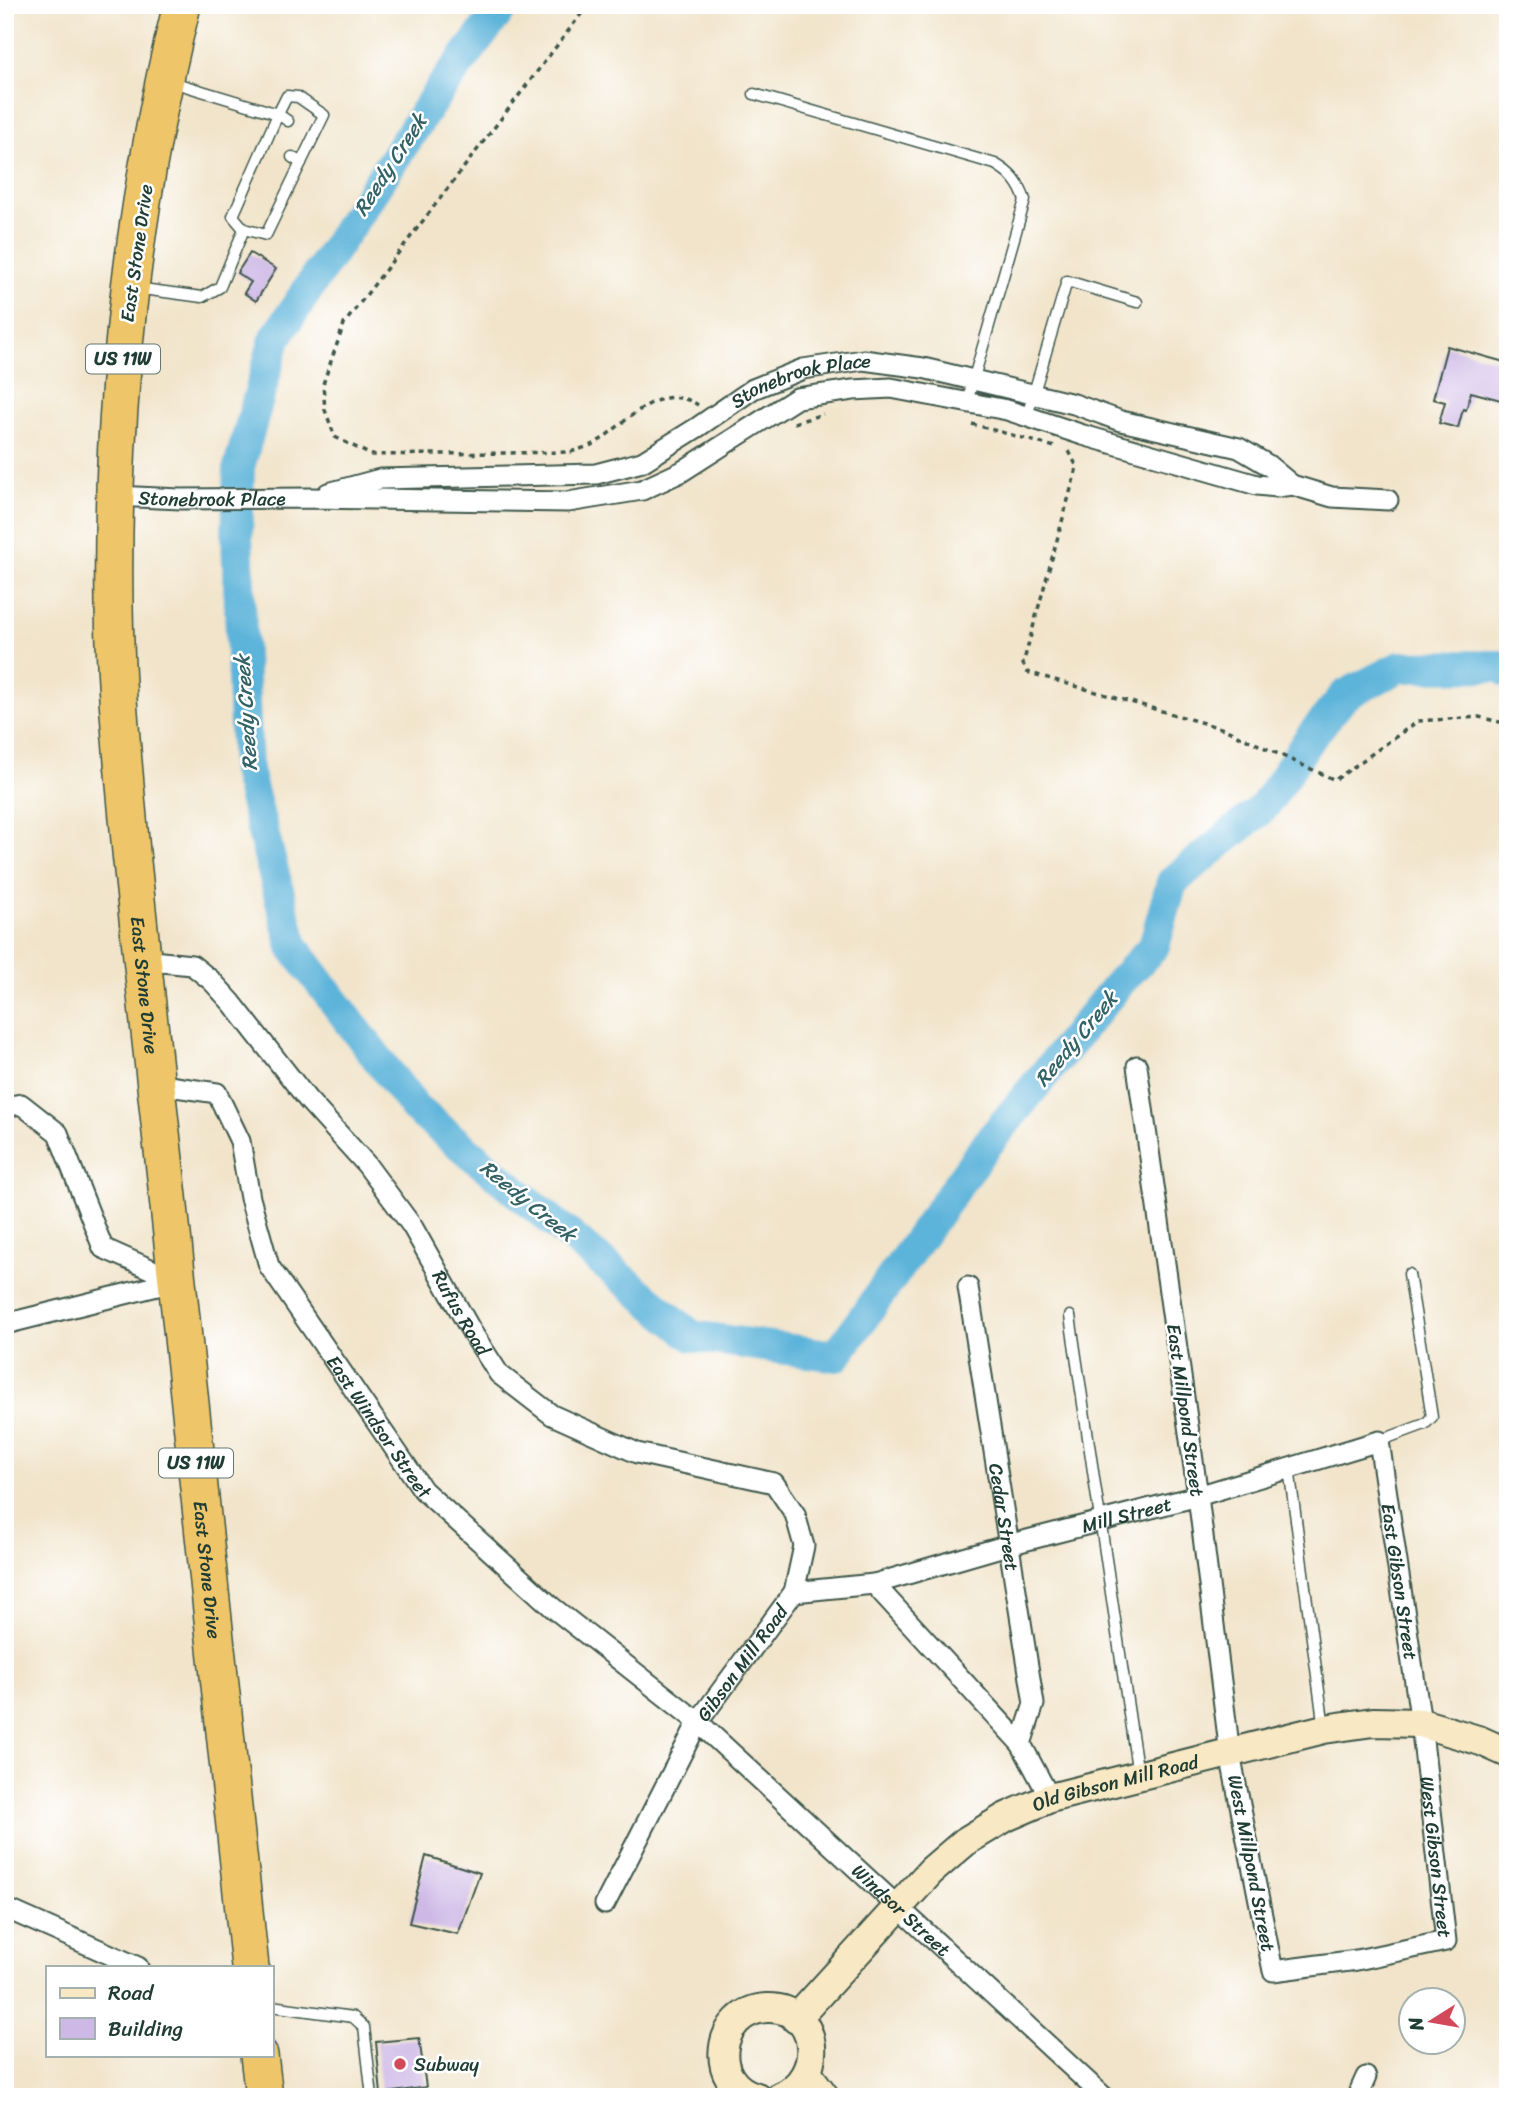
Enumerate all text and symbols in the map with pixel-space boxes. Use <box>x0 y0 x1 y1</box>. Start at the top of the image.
water label: Reedy Creek <box>343 104 439 224</box>
street label: East Stone Drive <box>111 182 163 324</box>
road number: US 11W <box>86 344 160 374</box>
street label: Stonebrook Place <box>723 344 873 417</box>
street label: Stonebrook Place <box>138 481 286 516</box>
water label: Reedy Creek <box>223 651 269 772</box>
street label: East Stone Drive <box>121 915 168 1056</box>
water label: Reedy Creek <box>1024 980 1130 1095</box>
water label: Reedy Creek <box>471 1150 587 1254</box>
street label: Rufus Road <box>423 1264 500 1364</box>
street label: East Millpond Street <box>1157 1322 1214 1499</box>
street label: East Windsor Street <box>318 1348 440 1508</box>
road number: US 11W <box>159 1448 233 1478</box>
street label: Cedar Street <box>979 1461 1029 1573</box>
street label: Mill Street <box>1078 1487 1175 1542</box>
street label: East Stone Drive <box>183 1499 231 1641</box>
street label: East Gibson Street <box>1371 1501 1427 1662</box>
street label: Gibson Mill Road <box>688 1596 798 1729</box>
street label: Old Gibson Mill Road <box>1027 1745 1203 1821</box>
street label: West Millpond Street <box>1218 1772 1285 1954</box>
street label: West Gibson Street <box>1410 1775 1462 1940</box>
street label: Windsor Street <box>844 1855 958 1965</box>
legend <box>46 1966 273 2056</box>
text: Road <box>108 1974 155 2012</box>
north arrow <box>1398 1986 1468 2056</box>
text: Building <box>108 2010 184 2048</box>
text: N <box>1398 2014 1433 2035</box>
place label: Subway <box>414 2048 479 2081</box>
marker: Subway <box>392 2056 408 2072</box>

